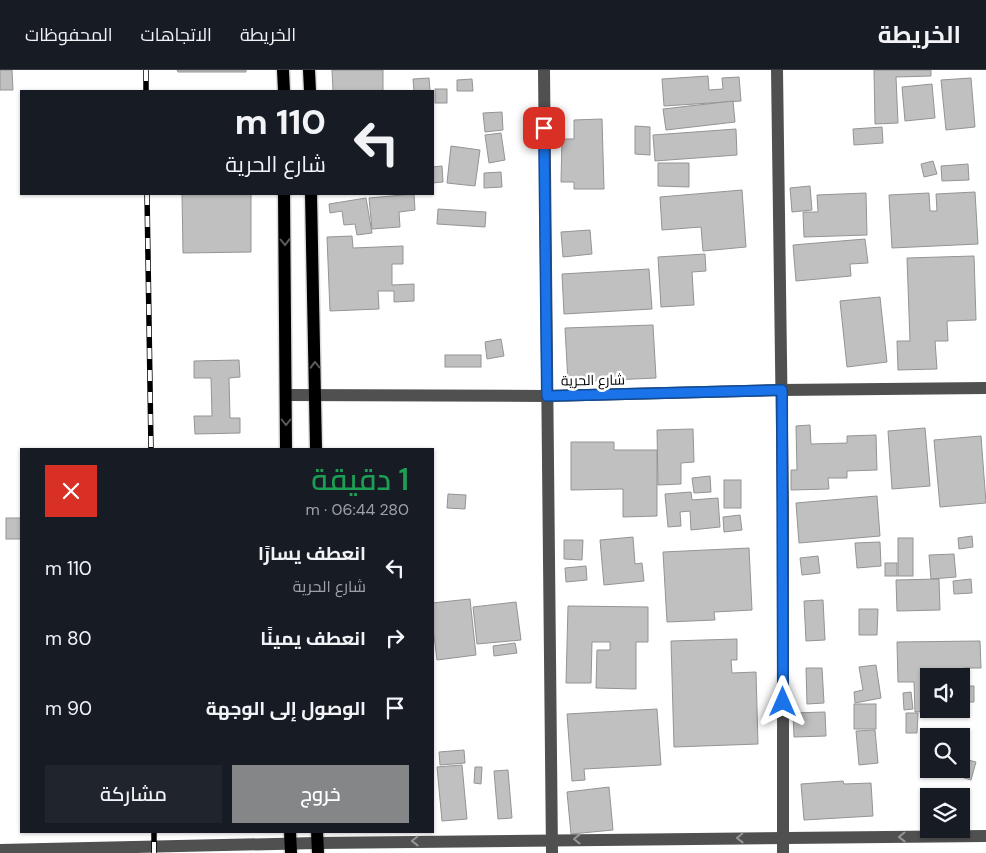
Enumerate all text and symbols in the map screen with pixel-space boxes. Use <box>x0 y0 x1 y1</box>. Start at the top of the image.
text: الخريطة <box>878 19 961 50</box>
text: المحفوظات <box>25 23 113 47</box>
text: الاتجاهات <box>141 23 212 47</box>
text: الخريطة <box>240 23 296 47</box>
text: 110 m <box>235 99 326 145</box>
pin <box>523 107 565 149</box>
icon: left <box>344 110 409 175</box>
icon: arrive <box>530 114 558 142</box>
text: شارع الحرية <box>225 150 326 179</box>
one-way arrow <box>280 239 290 247</box>
one-way arrow <box>310 361 320 368</box>
street label: شارع الحرية <box>561 370 625 390</box>
one-way arrow <box>281 419 291 427</box>
text: 1 دقيقة <box>311 460 409 499</box>
button: close <box>45 465 97 517</box>
text: 280 m · 06:44 <box>306 499 409 520</box>
text: انعطف يسارًا <box>258 541 366 566</box>
icon: left <box>381 554 409 582</box>
text: 110 m <box>45 556 92 581</box>
text: شارع الحرية <box>293 576 366 597</box>
icon: right <box>381 624 409 652</box>
text: 80 m <box>45 626 92 651</box>
text: انعطف يمينًا <box>260 626 366 651</box>
map controls <box>920 668 970 838</box>
button: sound <box>920 668 970 718</box>
position arrow <box>756 675 808 727</box>
icon: arrive <box>381 694 409 722</box>
text: 90 m <box>45 696 92 721</box>
text: الوصول إلى الوجهة <box>206 696 366 721</box>
button: search <box>920 728 970 778</box>
button: مشاركة <box>45 765 222 823</box>
button: خروج <box>232 765 409 823</box>
button: layers <box>920 788 970 838</box>
one-way arrow <box>898 832 906 842</box>
one-way arrow <box>736 833 744 844</box>
one-way arrow <box>573 834 581 844</box>
one-way arrow <box>411 836 418 846</box>

